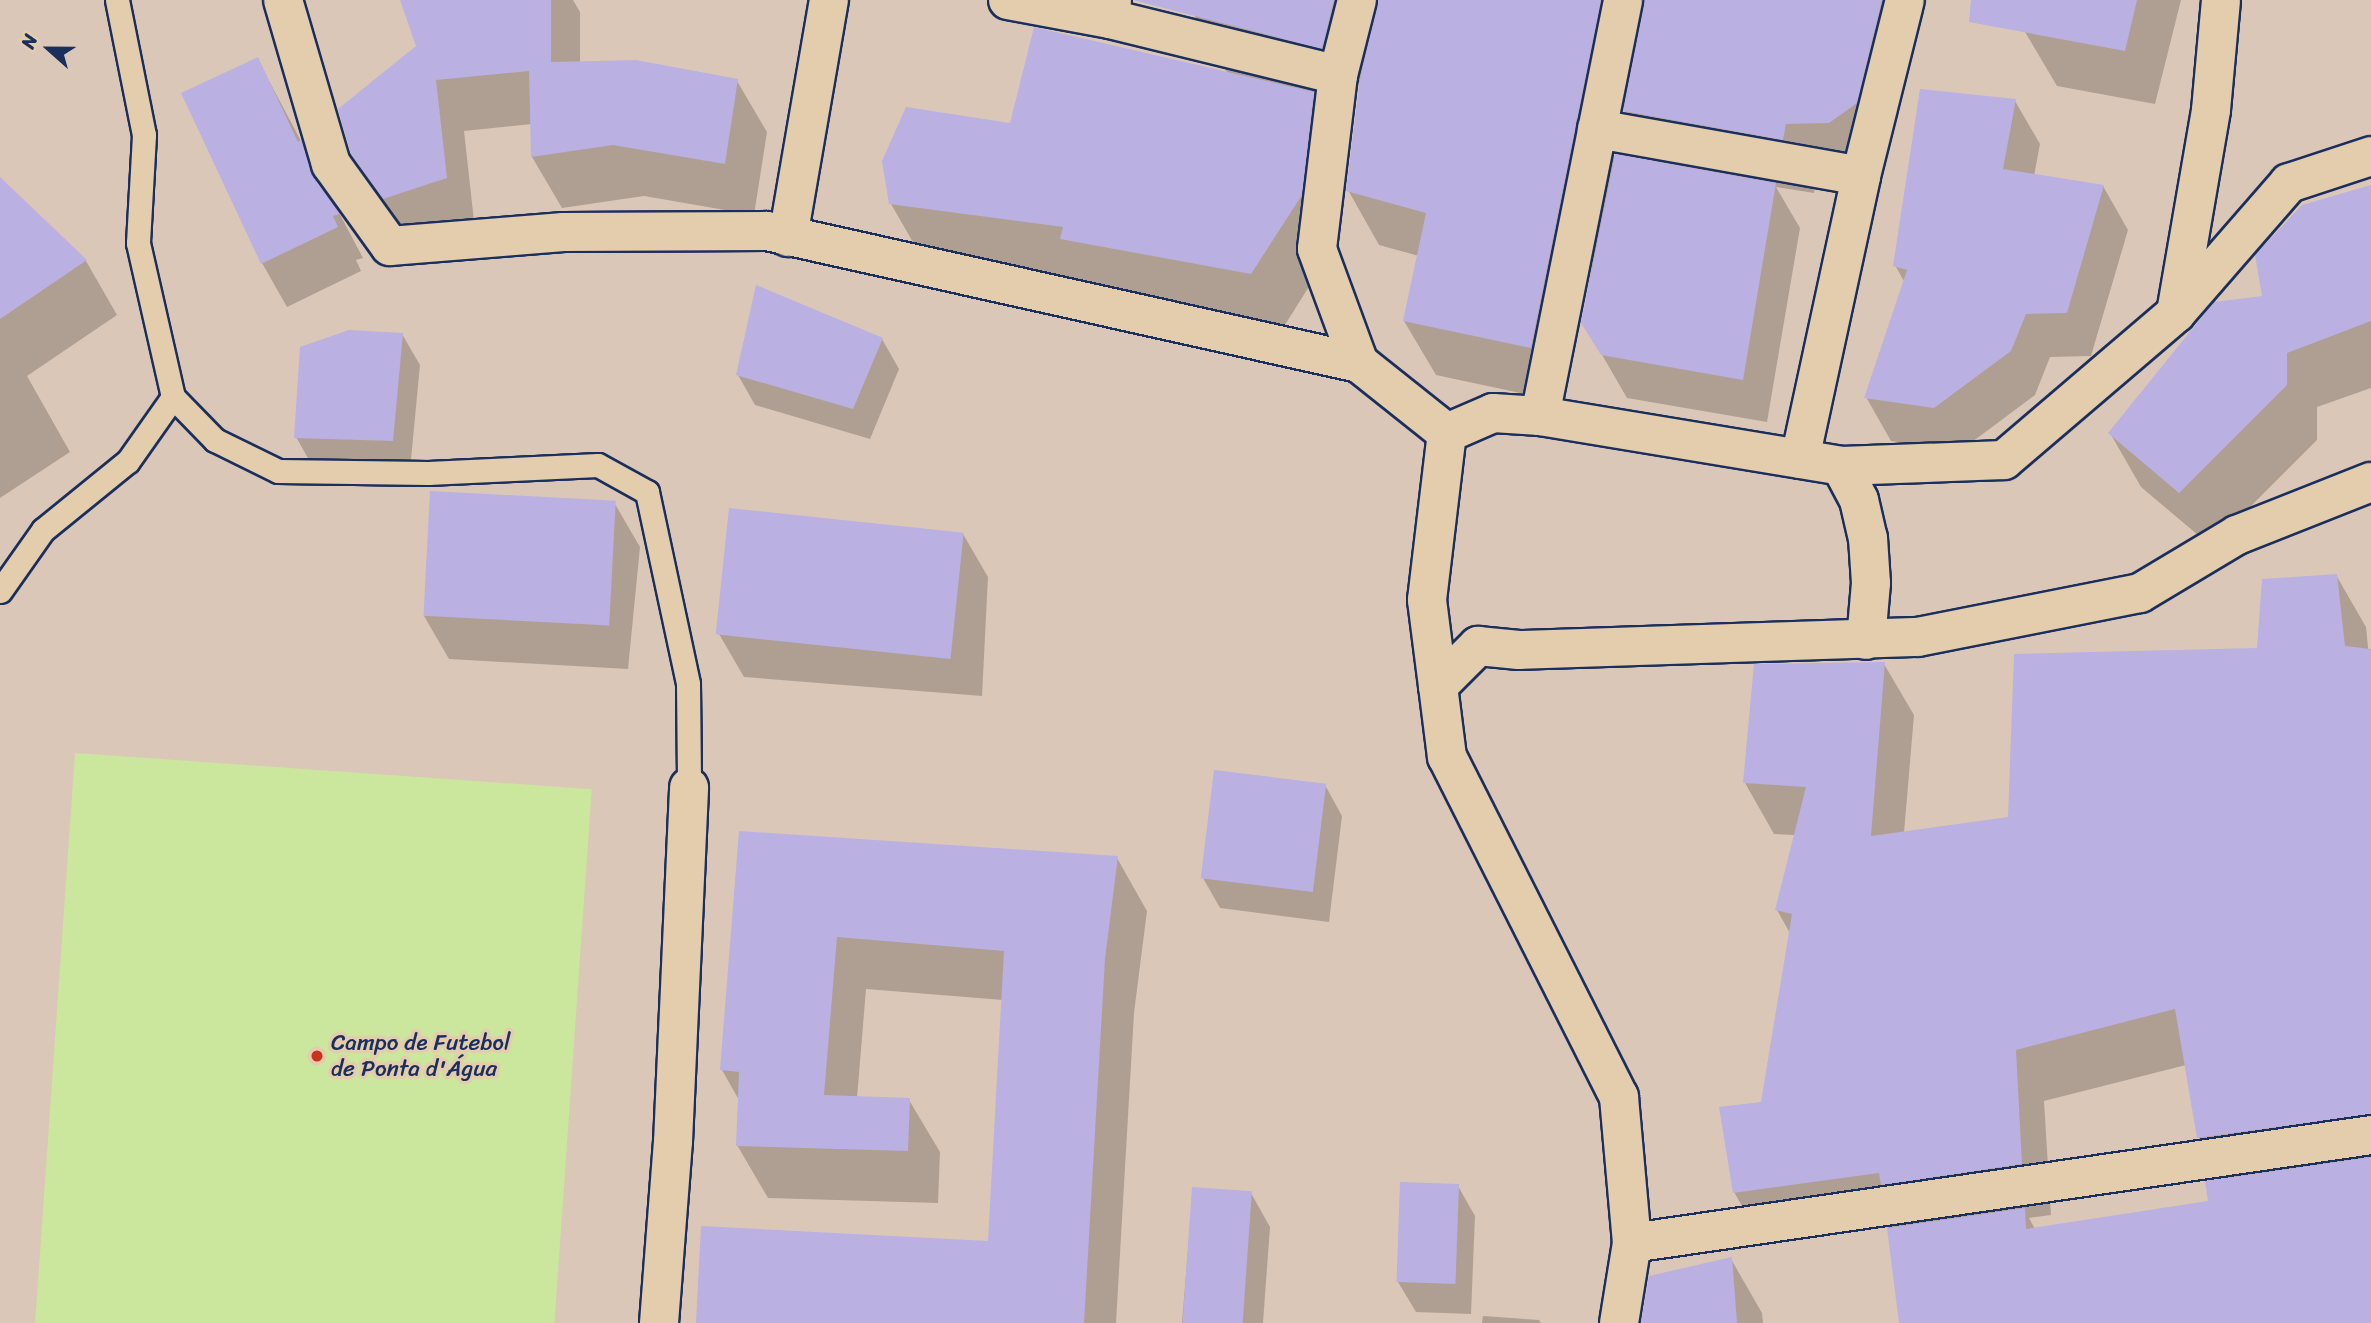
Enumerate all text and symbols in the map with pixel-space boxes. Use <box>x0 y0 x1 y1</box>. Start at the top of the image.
north arrow <box>14 14 84 84</box>
text: N <box>11 29 47 53</box>
place label: Campo de Futebol de Ponta d'Água <box>331 1029 511 1083</box>
marker: Campo de Futebol de Ponta d'Água <box>309 1048 325 1064</box>

